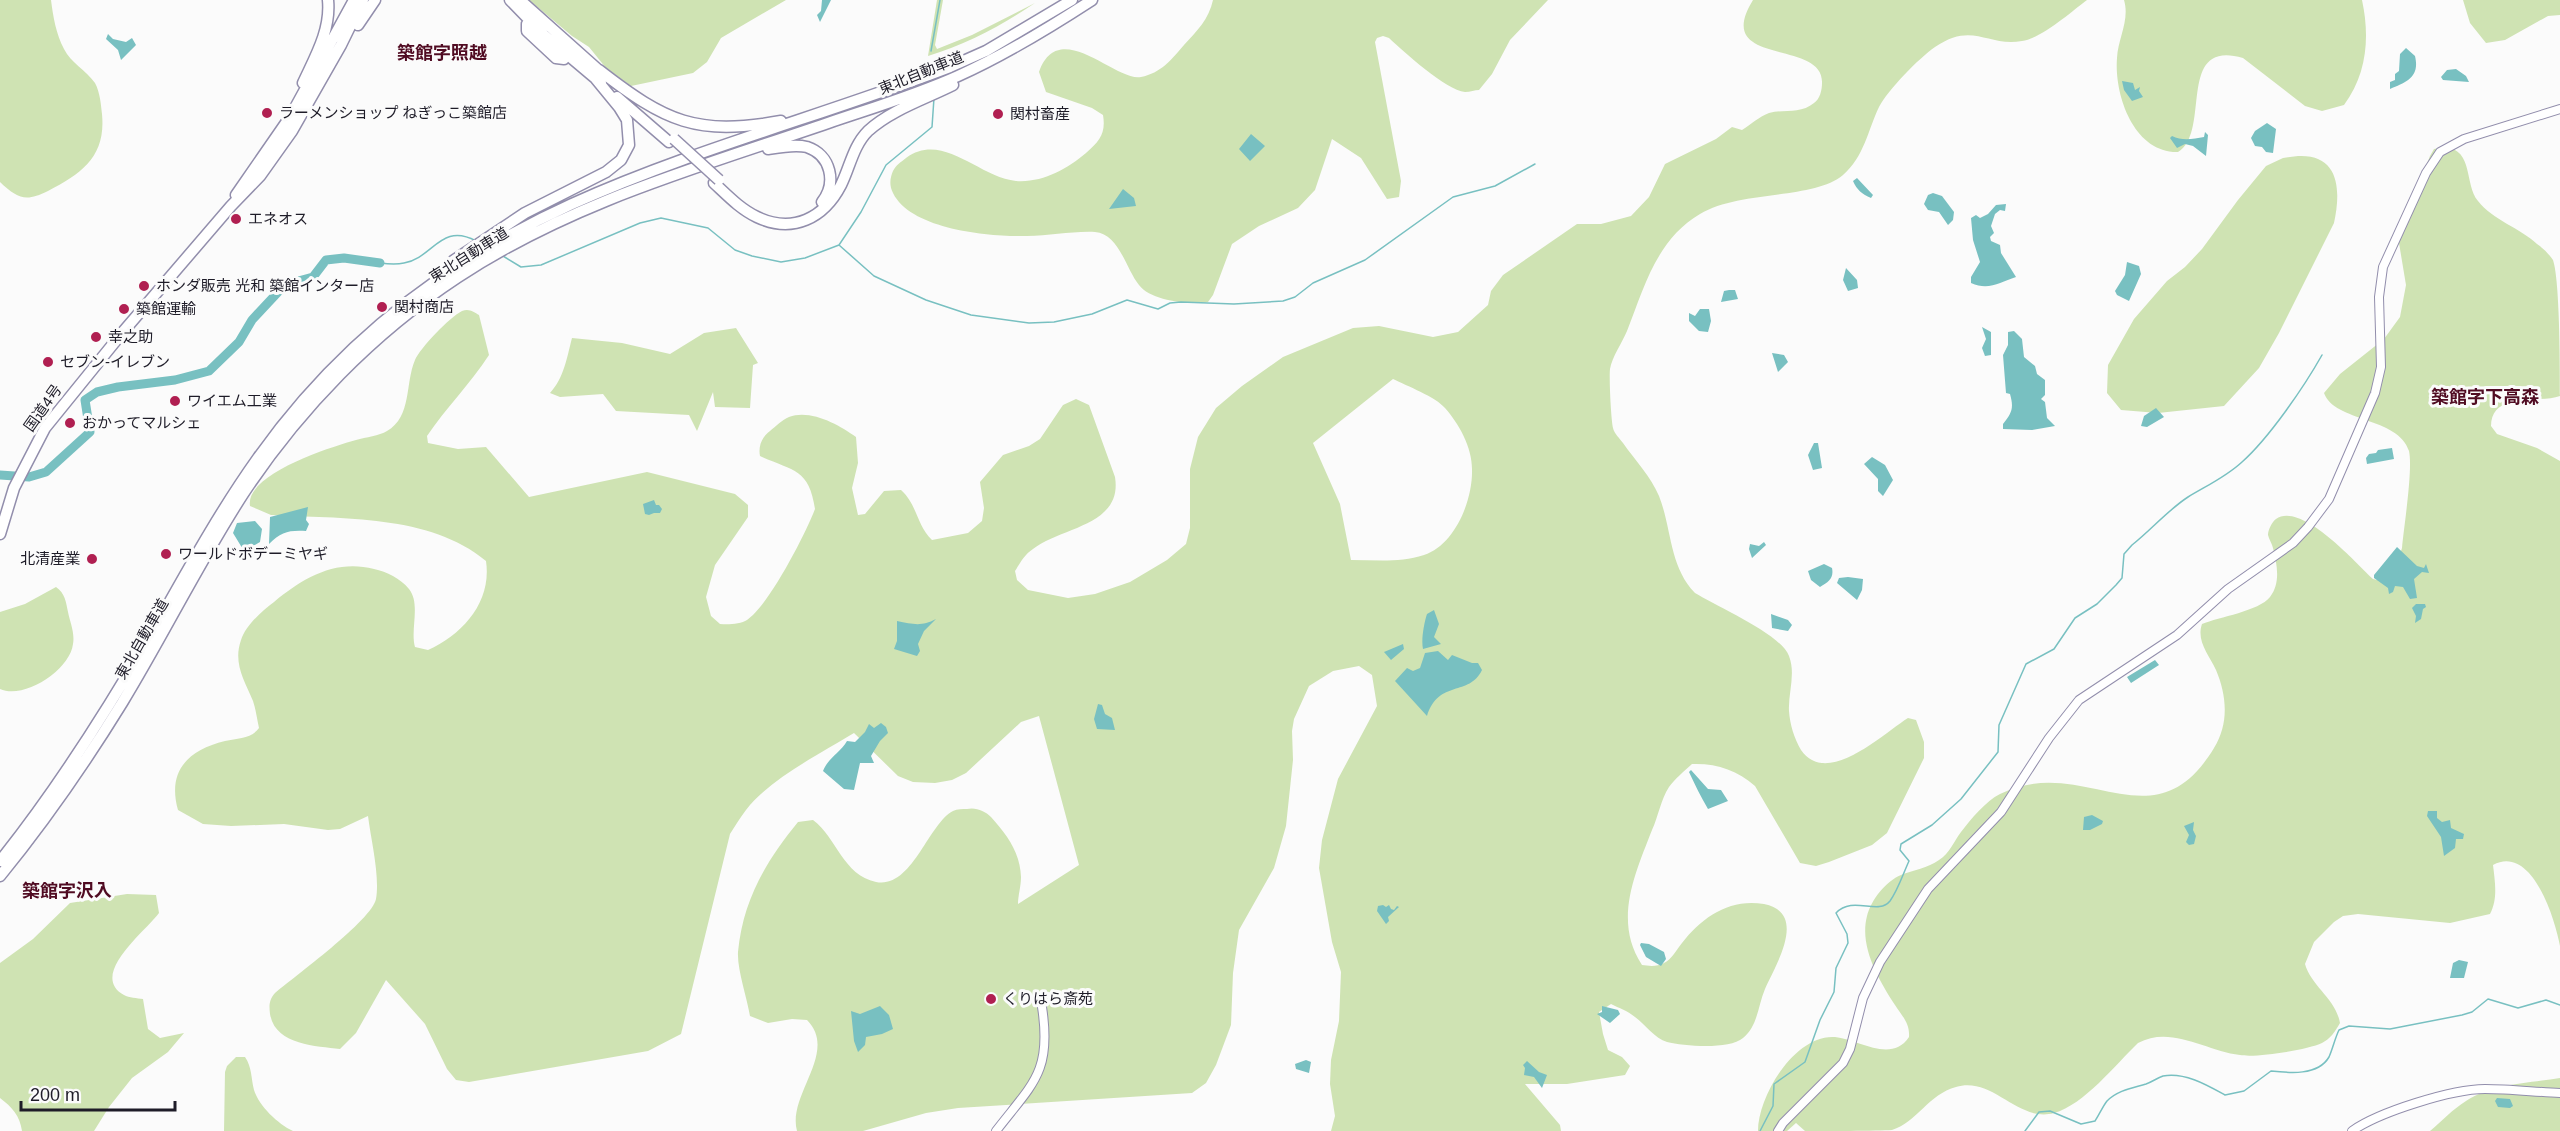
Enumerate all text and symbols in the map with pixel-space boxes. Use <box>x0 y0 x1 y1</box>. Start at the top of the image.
district label: 築館字照越 <box>397 43 487 63</box>
street label: 東北自動車道 <box>876 48 966 97</box>
place label: ラーメンショップ ねぎっこ築館店 <box>279 104 507 121</box>
place label: 関村畜産 <box>1010 105 1070 122</box>
marker: ラーメンショップ ねぎっこ築館店 <box>260 106 274 120</box>
marker: 関村畜産 <box>991 107 1005 121</box>
place label: エネオス <box>248 210 308 227</box>
marker: エネオス <box>229 212 243 226</box>
street label: 東北自動車道 <box>426 224 511 286</box>
place label: ホンダ販売 光和 築館インター店 <box>156 277 374 294</box>
marker: ホンダ販売 光和 築館インター店 <box>137 279 151 293</box>
place label: 関村商店 <box>394 298 454 315</box>
place label: 築館運輸 <box>136 300 196 317</box>
marker: 関村商店 <box>375 300 389 314</box>
marker: 築館運輸 <box>117 302 131 316</box>
place label: 幸之助 <box>108 328 153 345</box>
marker: 幸之助 <box>89 330 103 344</box>
place label: セブン-イレブン <box>60 353 170 370</box>
marker: セブン-イレブン <box>41 355 55 369</box>
street label: 国道4号 <box>20 381 65 434</box>
district label: 築館字下高森 <box>2431 387 2539 407</box>
place label: ワイエム工業 <box>187 392 277 409</box>
marker: ワイエム工業 <box>168 394 182 408</box>
place label: おかってマルシェ <box>82 414 201 431</box>
marker: おかってマルシェ <box>63 416 77 430</box>
place label: ワールドボデーミヤギ <box>178 545 328 562</box>
marker: ワールドボデーミヤギ <box>159 547 173 561</box>
place label: 北清産業 <box>20 550 80 567</box>
marker: 北清産業 <box>85 552 99 566</box>
street label: 東北自動車道 <box>112 596 171 682</box>
district label: 築館字沢入 <box>22 881 112 901</box>
place label: くりはら斎苑 <box>1003 990 1093 1007</box>
marker: くりはら斎苑 <box>984 992 998 1006</box>
scale bar <box>21 1074 176 1112</box>
text: 200 m <box>30 1085 80 1105</box>

